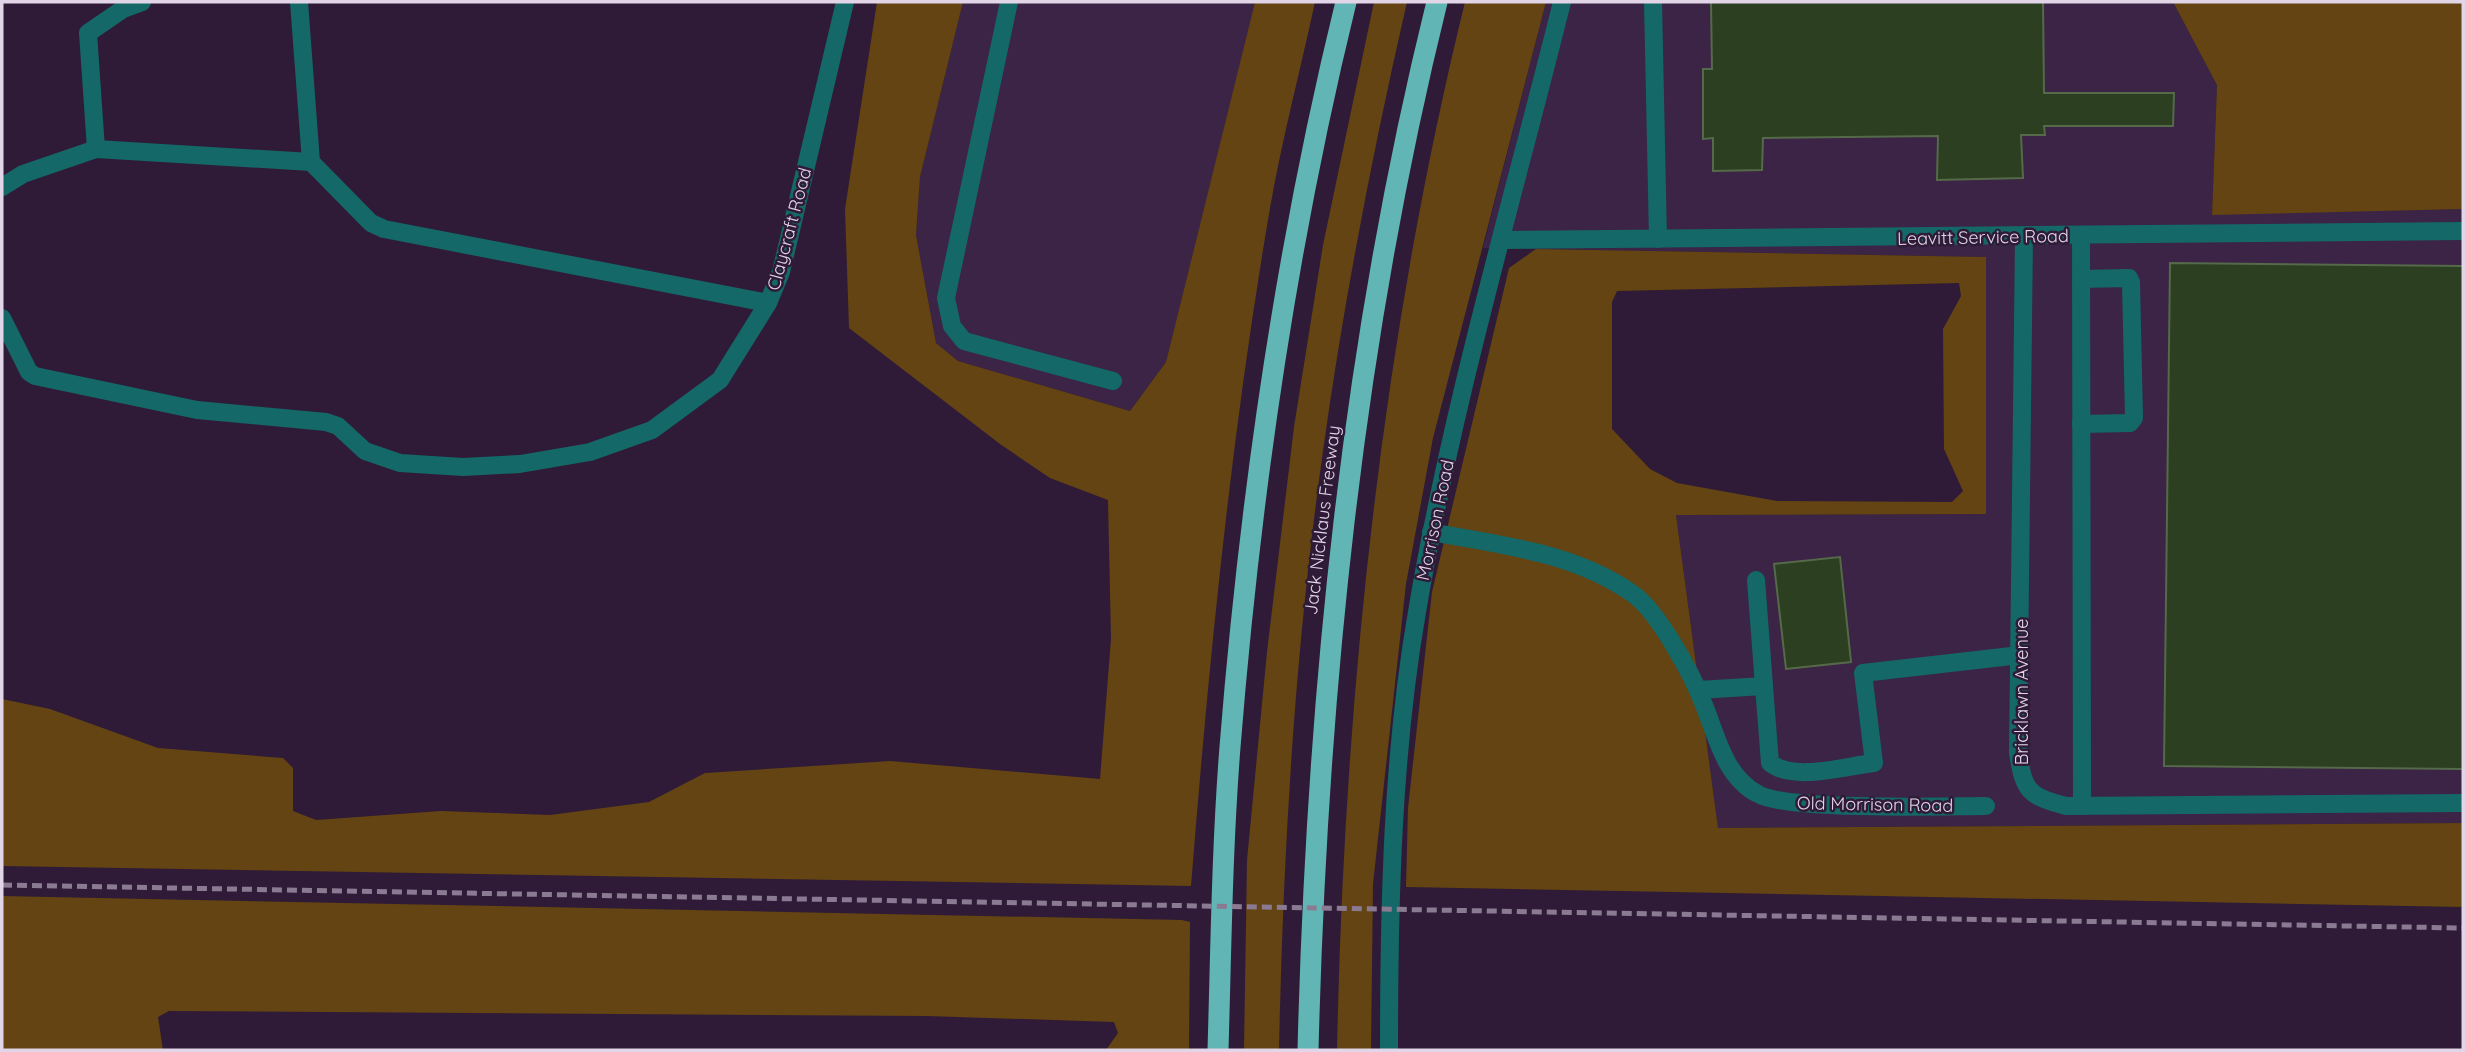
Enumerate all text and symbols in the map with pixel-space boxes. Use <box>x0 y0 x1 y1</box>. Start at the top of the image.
street label: Claycraft Road <box>762 165 816 293</box>
street label: Leavitt Service Road <box>1897 224 2069 250</box>
street label: Jack Nicklaus Freeway <box>1299 424 1345 616</box>
street label: Morrison Road <box>1411 458 1459 582</box>
street label: Bricklawn Avenue <box>2010 619 2033 765</box>
street label: Old Morrison Road <box>1797 791 1953 817</box>

